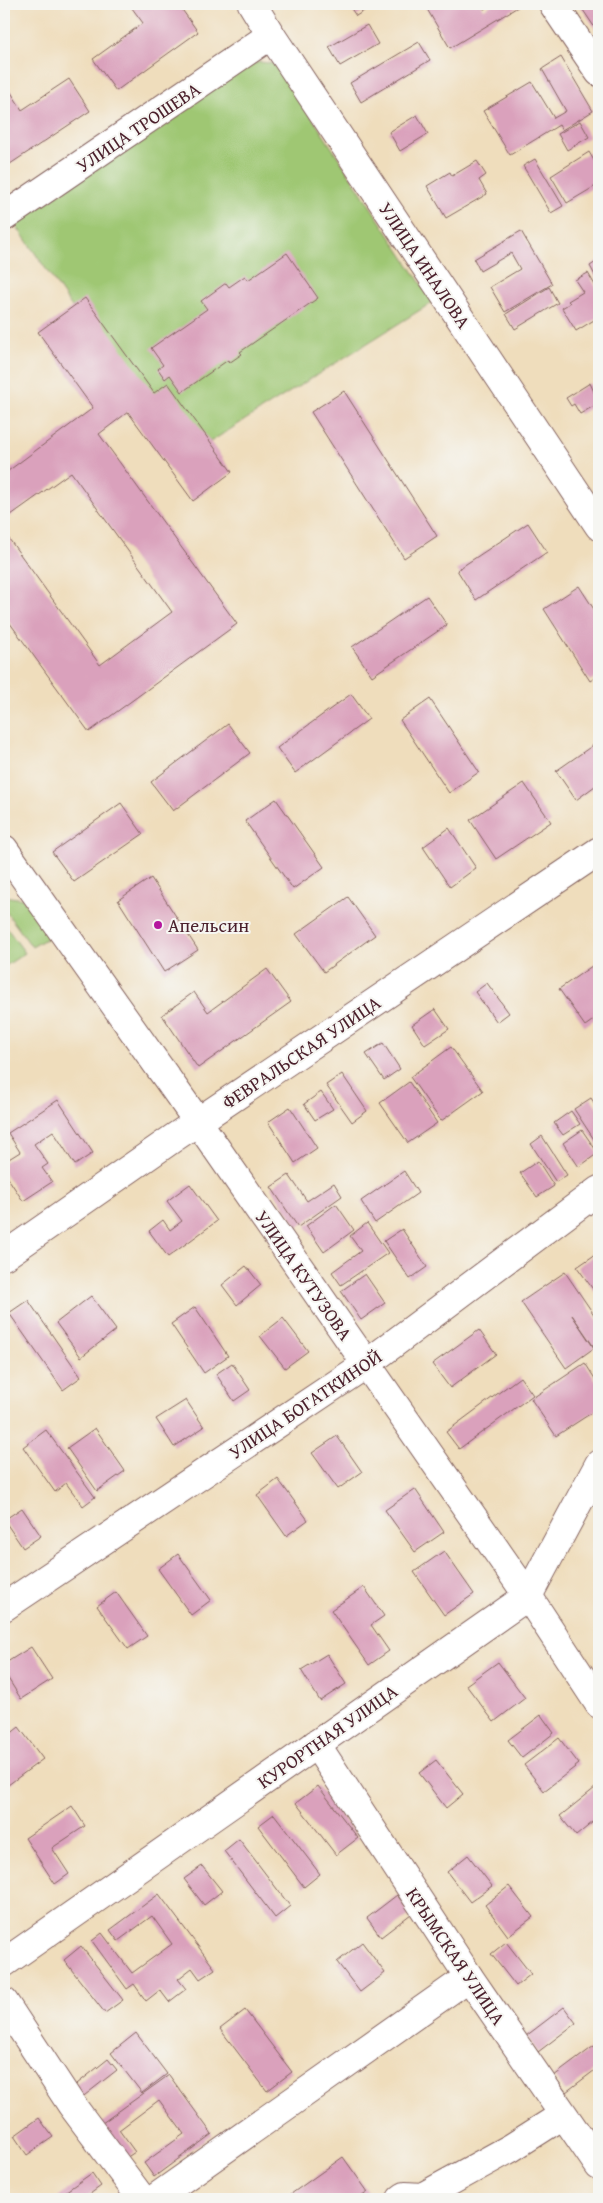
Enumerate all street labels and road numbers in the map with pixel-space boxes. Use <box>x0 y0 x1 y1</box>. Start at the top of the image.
street label: УЛИЦА ТРОШЕВА <box>70 75 206 179</box>
street label: УЛИЦА ИНАЛОВА <box>372 196 478 334</box>
street label: ФЕВРАЛЬСКАЯ УЛИЦА <box>216 988 386 1116</box>
street label: УЛИЦА КУТУЗОВА <box>249 1204 360 1346</box>
street label: УЛИЦА БОГАТКИНОЙ <box>223 1342 387 1466</box>
street label: КУРОРТНАЯ УЛИЦА <box>251 1677 403 1795</box>
street label: КРЫМСКАЯ УЛИЦА <box>399 1882 513 2031</box>

